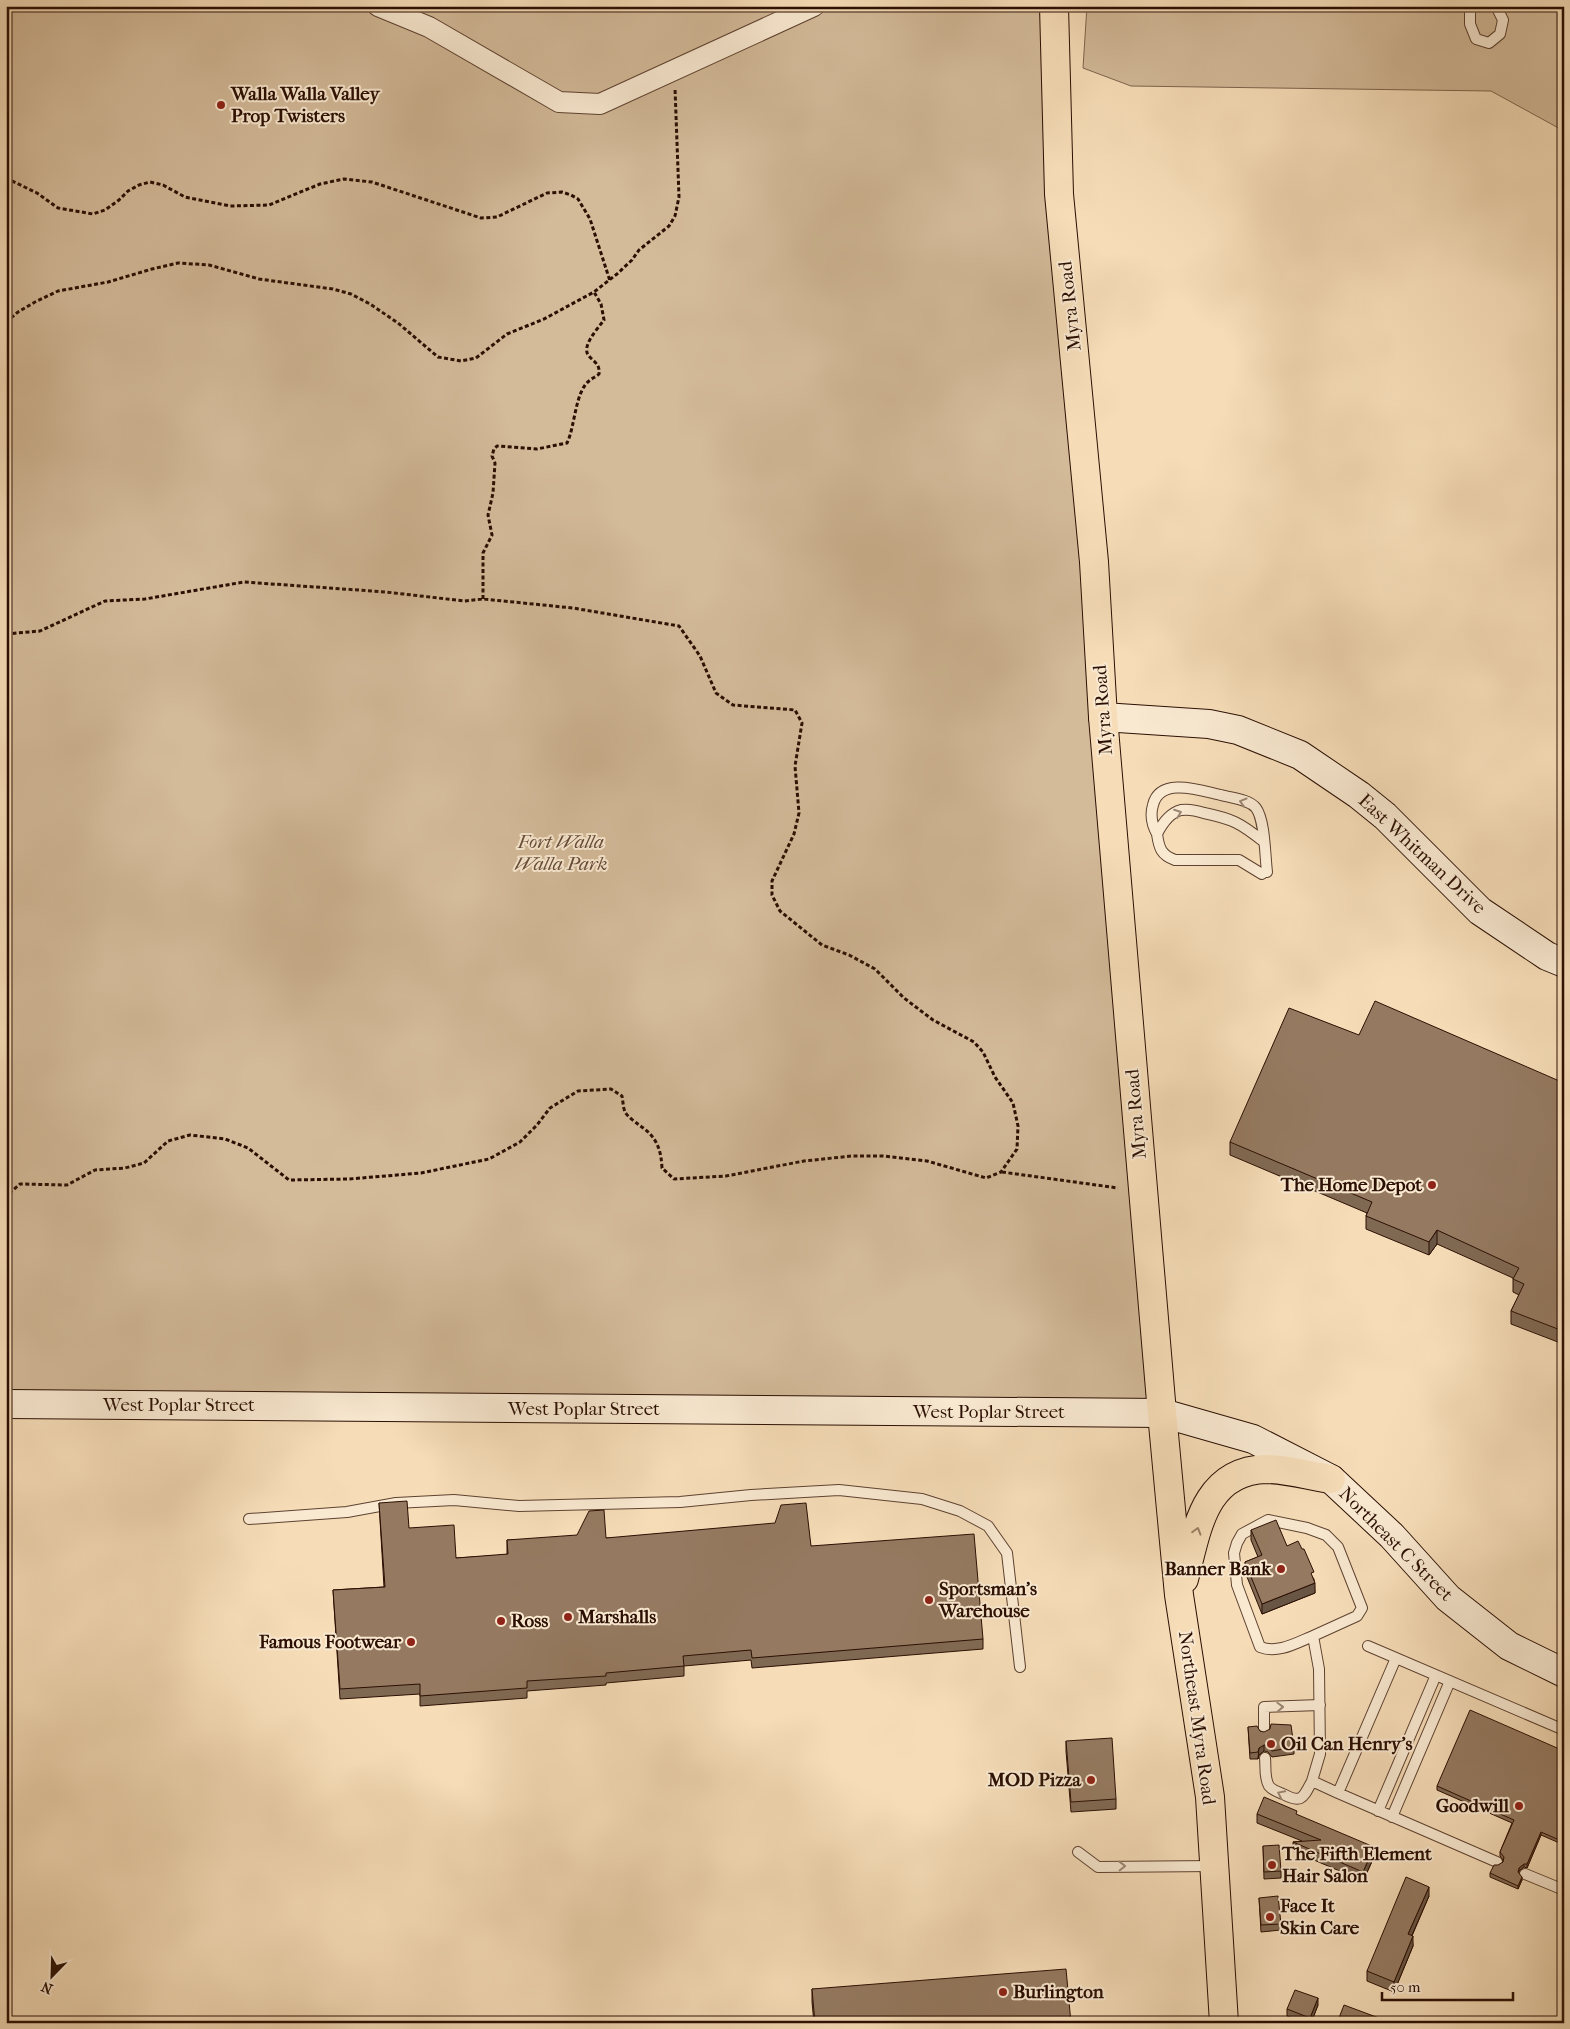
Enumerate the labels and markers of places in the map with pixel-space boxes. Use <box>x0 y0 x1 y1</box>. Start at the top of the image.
place label: Walla Walla Valley Prop Twisters <box>230 83 380 127</box>
marker: Walla Walla Valley Prop Twisters <box>215 99 227 111</box>
place label: The Home Depot <box>1280 1174 1422 1196</box>
marker: The Home Depot <box>1426 1179 1438 1191</box>
place label: Banner Bank <box>1164 1558 1272 1580</box>
marker: Banner Bank <box>1275 1563 1287 1575</box>
place label: Sportsman's Warehouse <box>938 1578 1037 1622</box>
marker: Sportsman's Warehouse <box>923 1594 935 1606</box>
place label: Marshalls <box>577 1606 656 1628</box>
place label: Ross <box>511 1610 548 1632</box>
marker: Marshalls <box>562 1611 574 1623</box>
marker: Ross <box>495 1615 507 1627</box>
place label: Famous Footwear <box>258 1631 402 1653</box>
marker: Famous Footwear <box>405 1636 417 1648</box>
place label: Oil Can Henry's <box>1281 1733 1412 1755</box>
marker: Oil Can Henry's <box>1265 1738 1277 1750</box>
place label: MOD Pizza <box>987 1769 1082 1791</box>
marker: MOD Pizza <box>1085 1774 1097 1786</box>
place label: Goodwill <box>1436 1795 1510 1817</box>
marker: Goodwill <box>1513 1800 1525 1812</box>
place label: The Fifth Element Hair Salon <box>1281 1843 1432 1887</box>
marker: The Fifth Element Hair Salon <box>1266 1859 1278 1871</box>
place label: Face It Skin Care <box>1279 1895 1360 1939</box>
marker: Face It Skin Care <box>1264 1911 1276 1923</box>
place label: Burlington <box>1013 1981 1105 2003</box>
marker: Burlington <box>997 1986 1009 1998</box>

